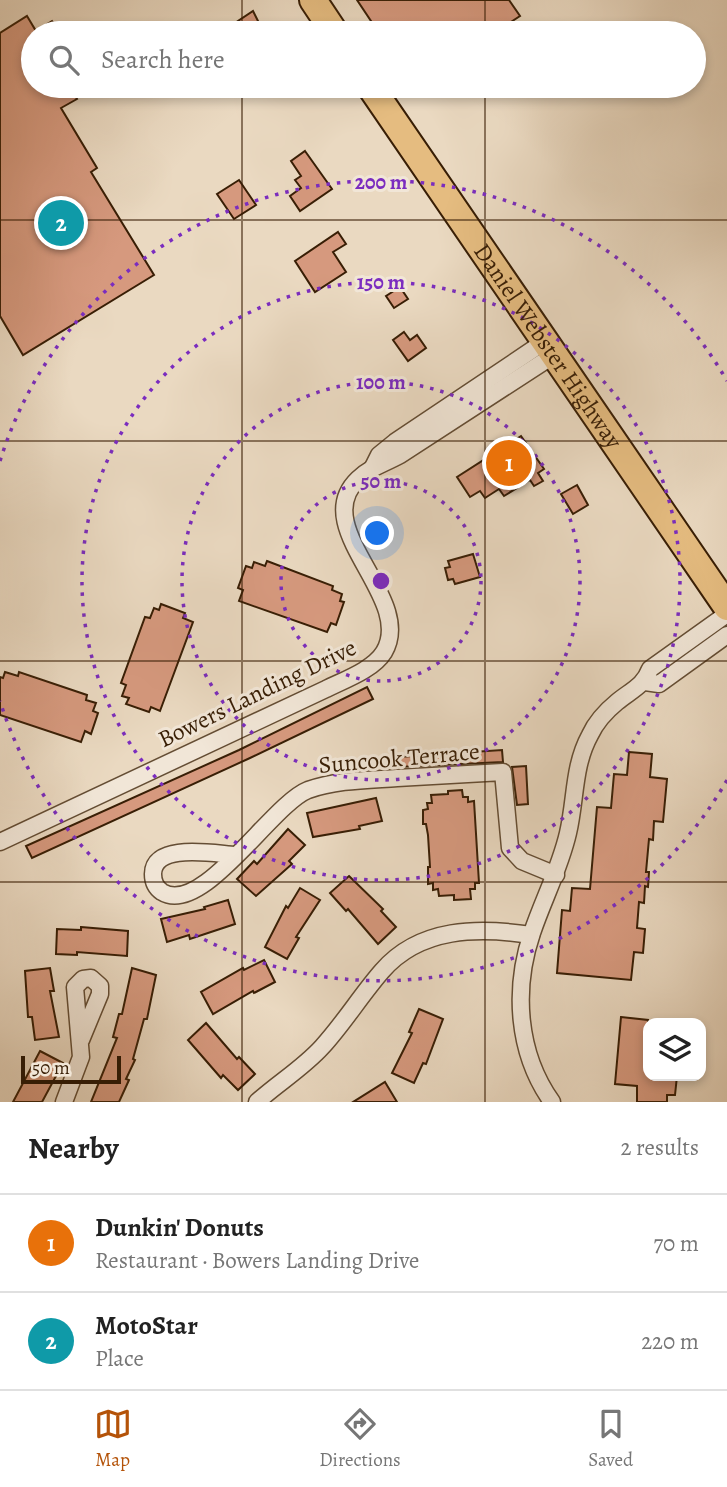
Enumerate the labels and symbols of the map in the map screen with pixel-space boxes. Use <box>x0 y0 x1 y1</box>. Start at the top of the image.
text: 200 m <box>355 168 408 196</box>
pin: 2 <box>38 197 84 249</box>
street label: Daniel Webster Highway <box>466 237 630 455</box>
text: 150 m <box>357 268 406 296</box>
text: 100 m <box>356 368 406 396</box>
pin: 1 <box>486 437 532 489</box>
text: 50 m <box>361 467 402 495</box>
your location <box>360 516 394 550</box>
centre of rings <box>369 569 393 593</box>
street label: Bowers Landing Drive <box>153 631 361 755</box>
street label: Suncook Terrace <box>317 735 481 781</box>
scale bar <box>21 1053 121 1085</box>

